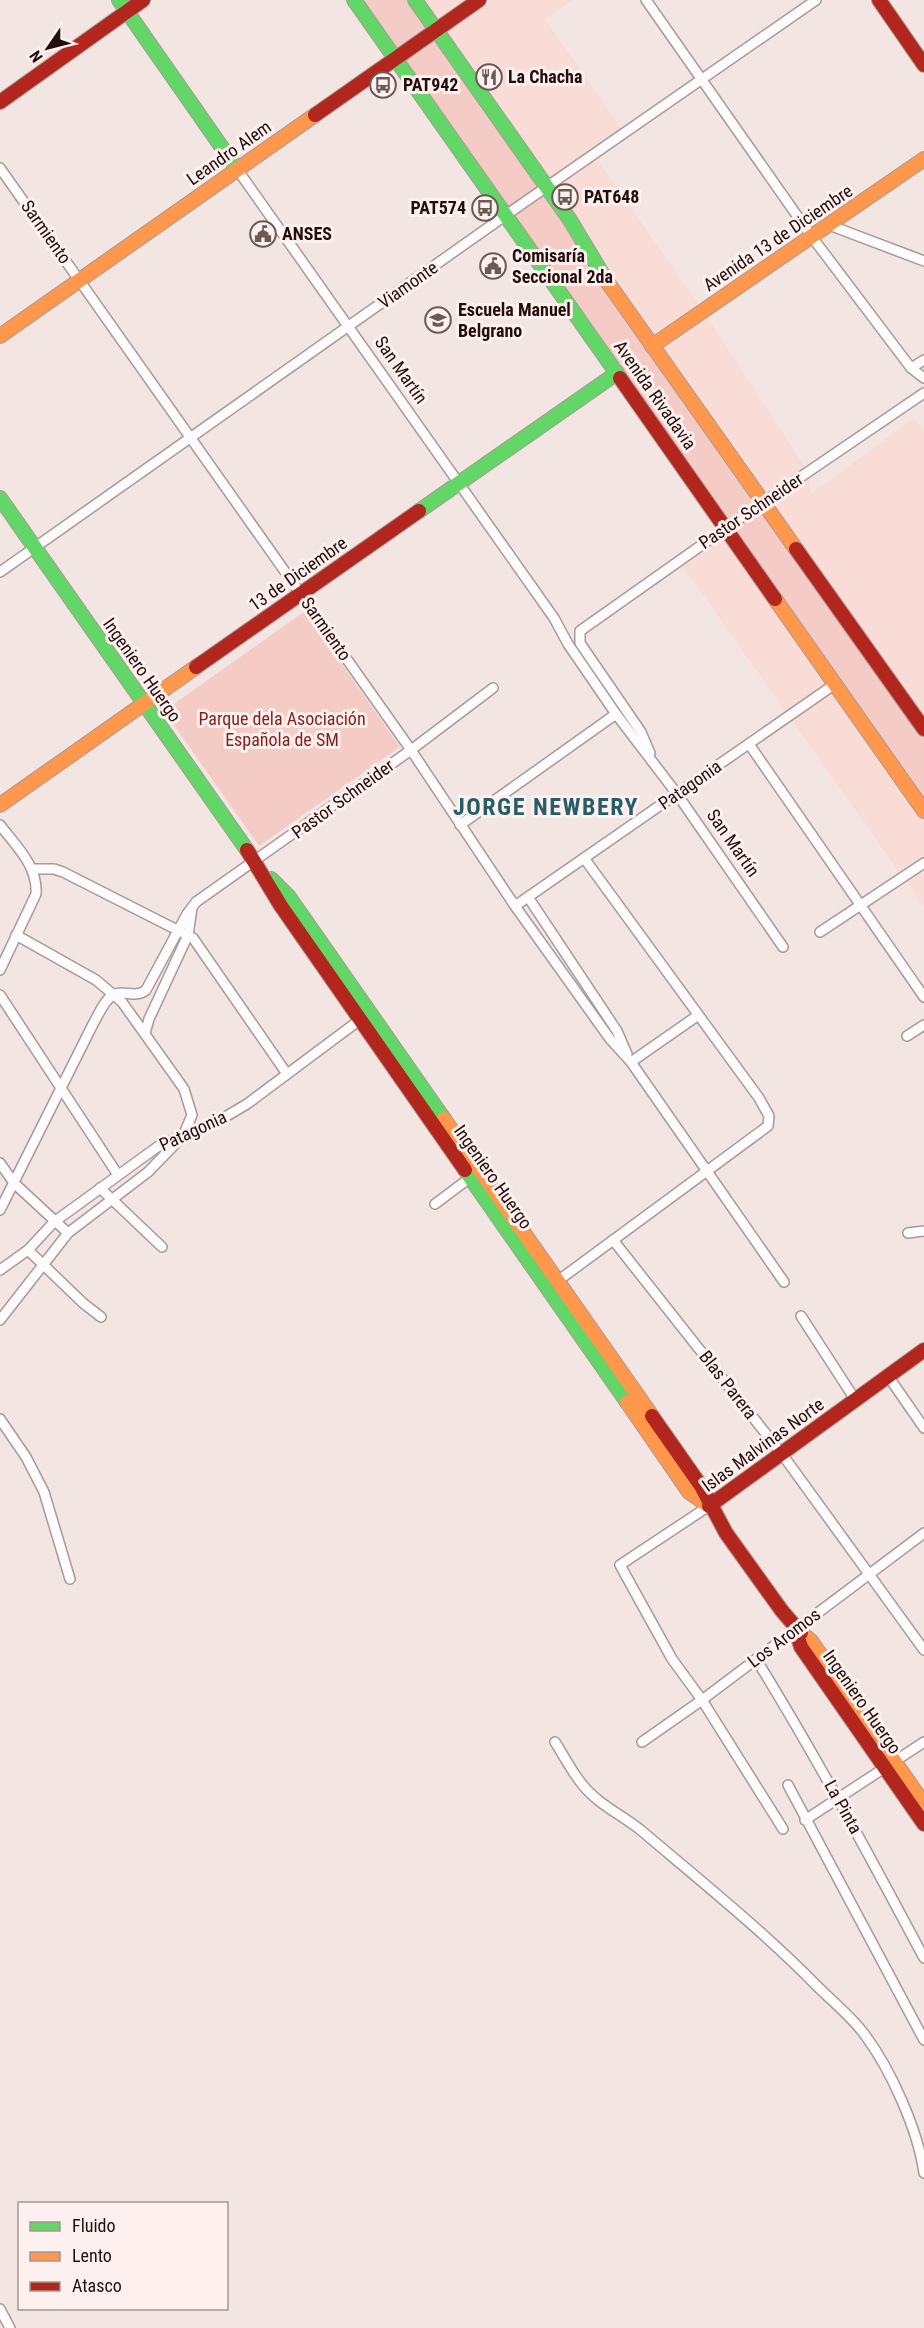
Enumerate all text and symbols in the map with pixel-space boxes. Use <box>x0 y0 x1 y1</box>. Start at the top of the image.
north arrow <box>18 18 78 78</box>
text: N <box>26 47 47 66</box>
restaurant icon: La Chacha <box>474 62 504 92</box>
place label: La Chacha <box>508 66 582 87</box>
bus stop icon: PAT942 <box>368 70 398 100</box>
place label: PAT942 <box>403 74 458 95</box>
street label: Leandro Alem <box>182 116 275 189</box>
street label: Avenida 13 de Diciembre <box>699 180 856 295</box>
bus stop icon: PAT648 <box>550 182 580 212</box>
place label: PAT648 <box>584 186 639 207</box>
bus stop icon: PAT574 <box>470 193 500 223</box>
street label: Sarmiento <box>17 196 76 267</box>
place label: PAT574 <box>411 197 466 218</box>
public building icon: ANSES <box>248 219 278 249</box>
place label: ANSES <box>282 223 332 244</box>
place label: Comisaría Seccional 2da <box>512 245 613 287</box>
public building icon: Comisaría Seccional 2da <box>478 251 508 281</box>
street label: Viamonte <box>374 257 442 313</box>
place label: Escuela Manuel Belgrano <box>458 299 571 341</box>
school or university icon: Escuela Manuel Belgrano <box>423 305 453 335</box>
street label: San Martín <box>371 332 432 407</box>
street label: Avenida Rivadavia <box>610 336 701 453</box>
street label: Pastor Schneider <box>695 468 807 553</box>
street label: 13 de Diciembre <box>245 532 351 615</box>
street label: Sarmiento <box>297 593 356 664</box>
street label: Ingeniero Huergo <box>99 614 186 726</box>
park label: Parque dela Asociación Española de SM <box>198 708 366 750</box>
street label: Pastor Schneider <box>288 754 398 843</box>
street label: Patagonia <box>654 755 725 814</box>
district label: JORGE NEWBERY <box>453 793 639 821</box>
street label: San Martín <box>703 805 764 880</box>
street label: Patagonia <box>156 1106 230 1155</box>
street label: Ingeniero Huergo <box>450 1121 537 1233</box>
street label: Blas Parera <box>695 1346 762 1423</box>
street label: Islas Malvinas Norte <box>698 1393 828 1496</box>
street label: Los Aromos <box>743 1603 824 1672</box>
street label: Ingeniero Huergo <box>819 1646 906 1758</box>
street label: La Pinta <box>820 1776 867 1837</box>
legend <box>18 2202 228 2310</box>
text: Fluido <box>72 2215 116 2236</box>
text: Lento <box>72 2245 112 2266</box>
text: Atasco <box>72 2275 122 2296</box>

